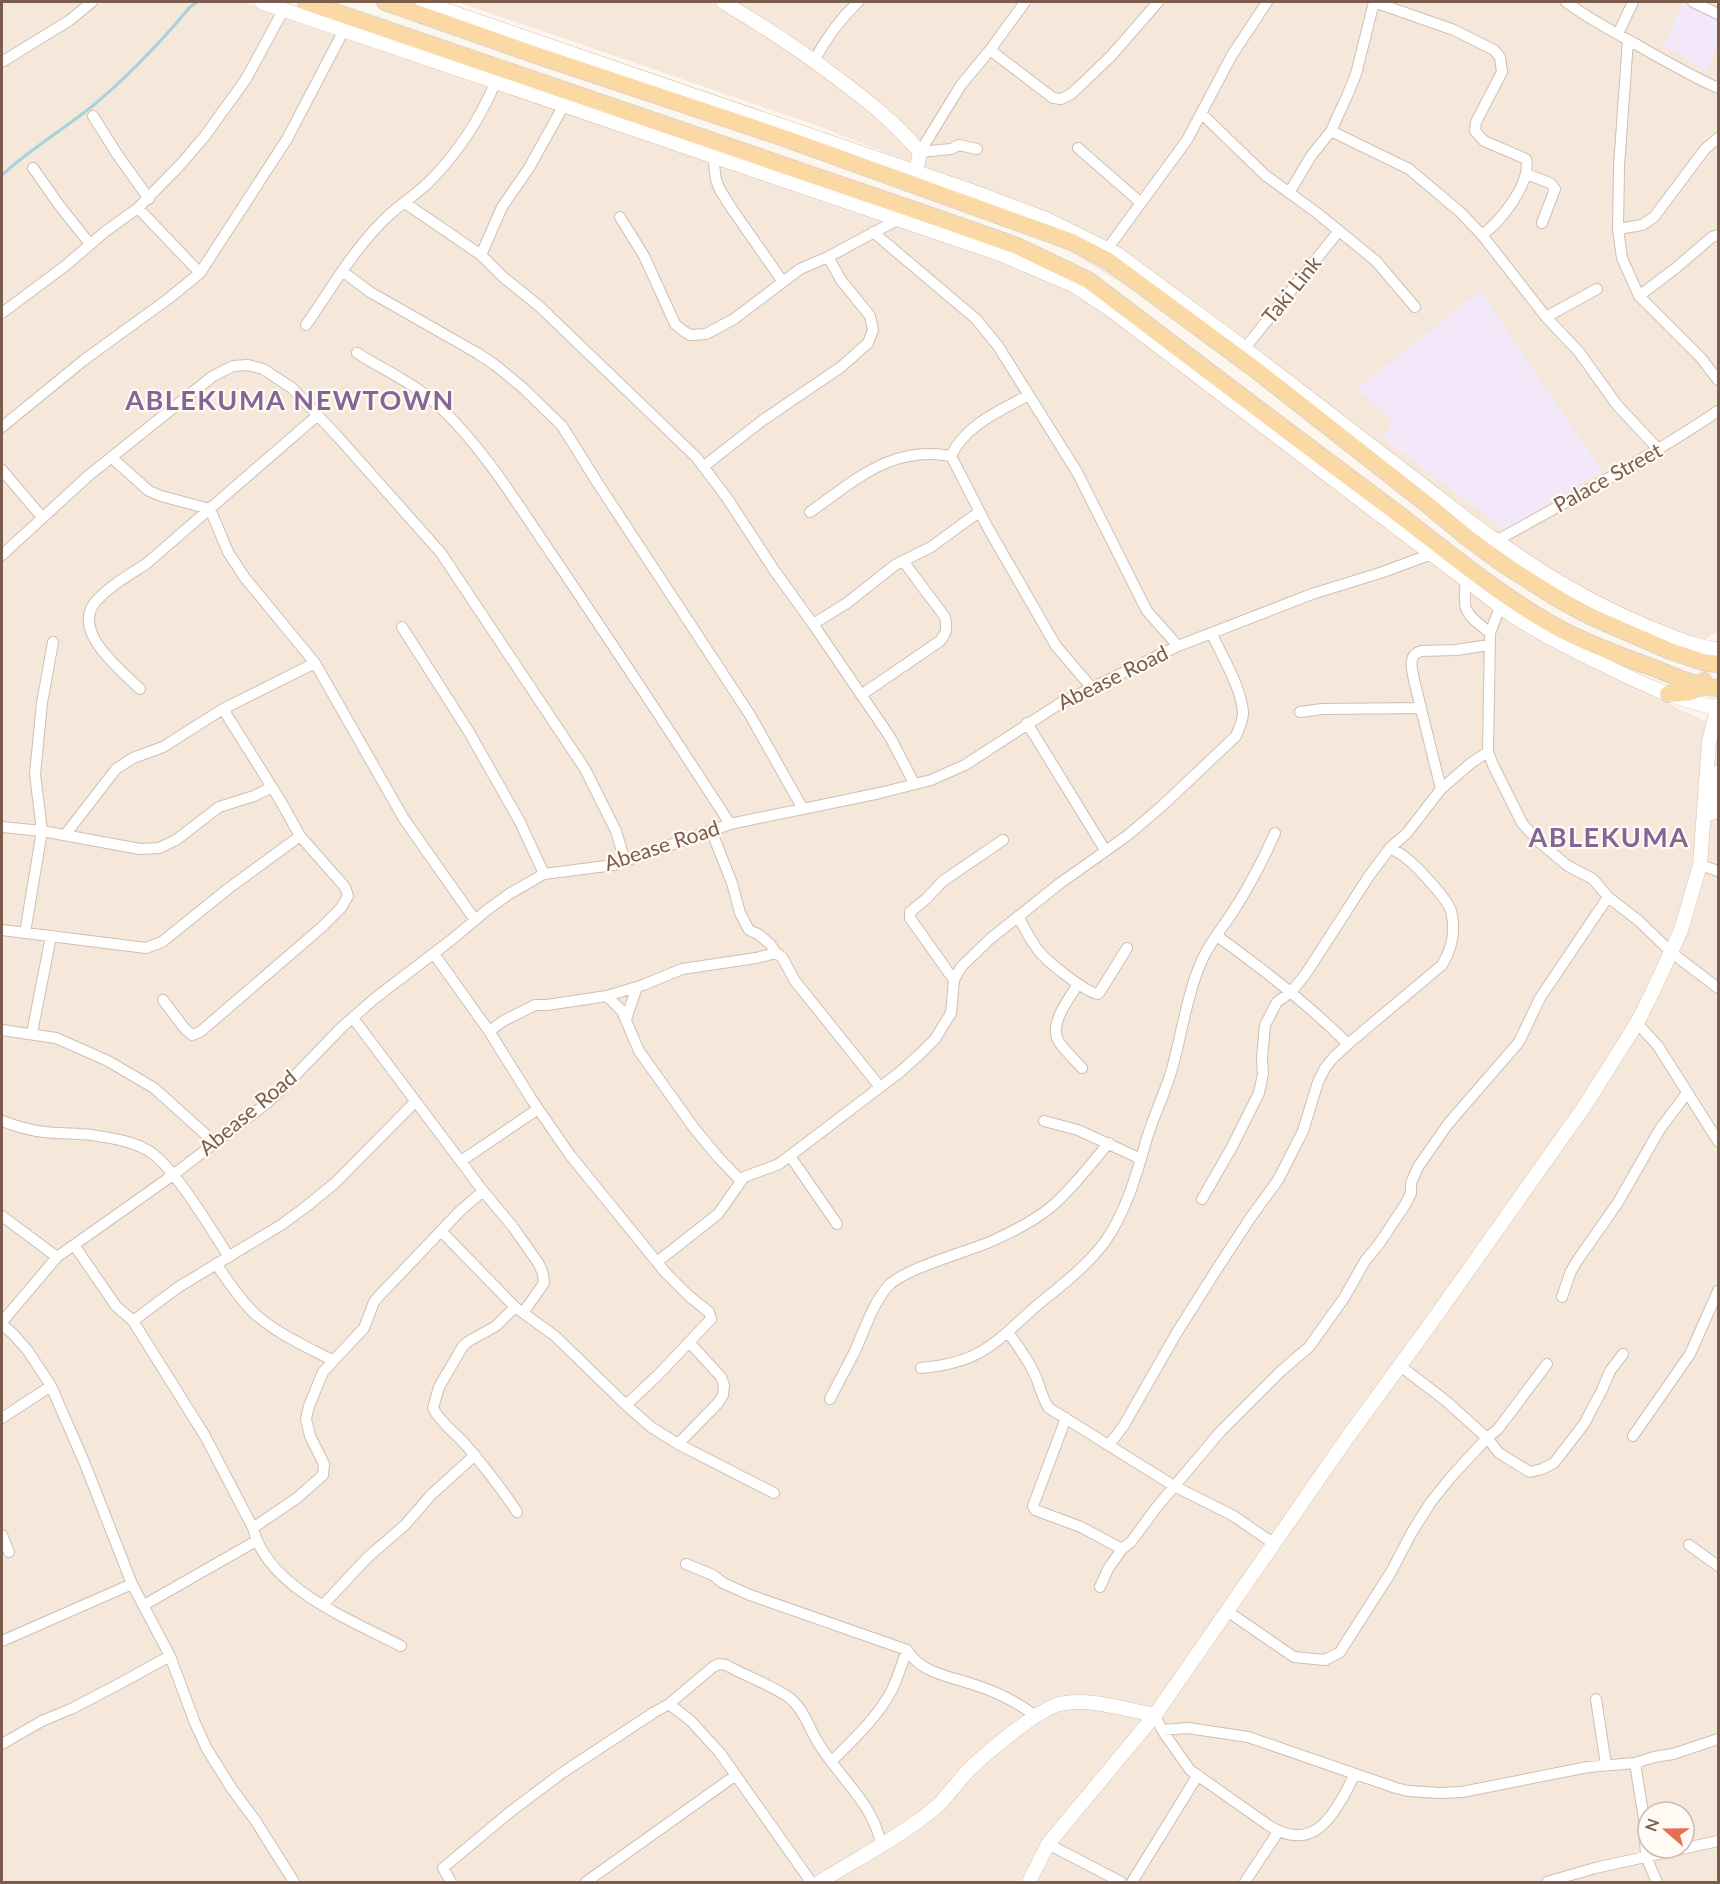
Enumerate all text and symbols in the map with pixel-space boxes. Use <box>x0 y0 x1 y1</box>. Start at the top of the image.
street label: Taki Link <box>1256 250 1326 328</box>
district label: ABLEKUMA NEWTOWN <box>124 383 455 416</box>
street label: Palace Street <box>1549 437 1666 517</box>
street label: Abease Road <box>1053 639 1172 714</box>
street label: Abease Road <box>601 814 722 875</box>
district label: ABLEKUMA <box>1528 820 1689 853</box>
street label: Abease Road <box>193 1064 301 1160</box>
north arrow <box>1636 1800 1696 1860</box>
text: N <box>1640 1816 1662 1834</box>

